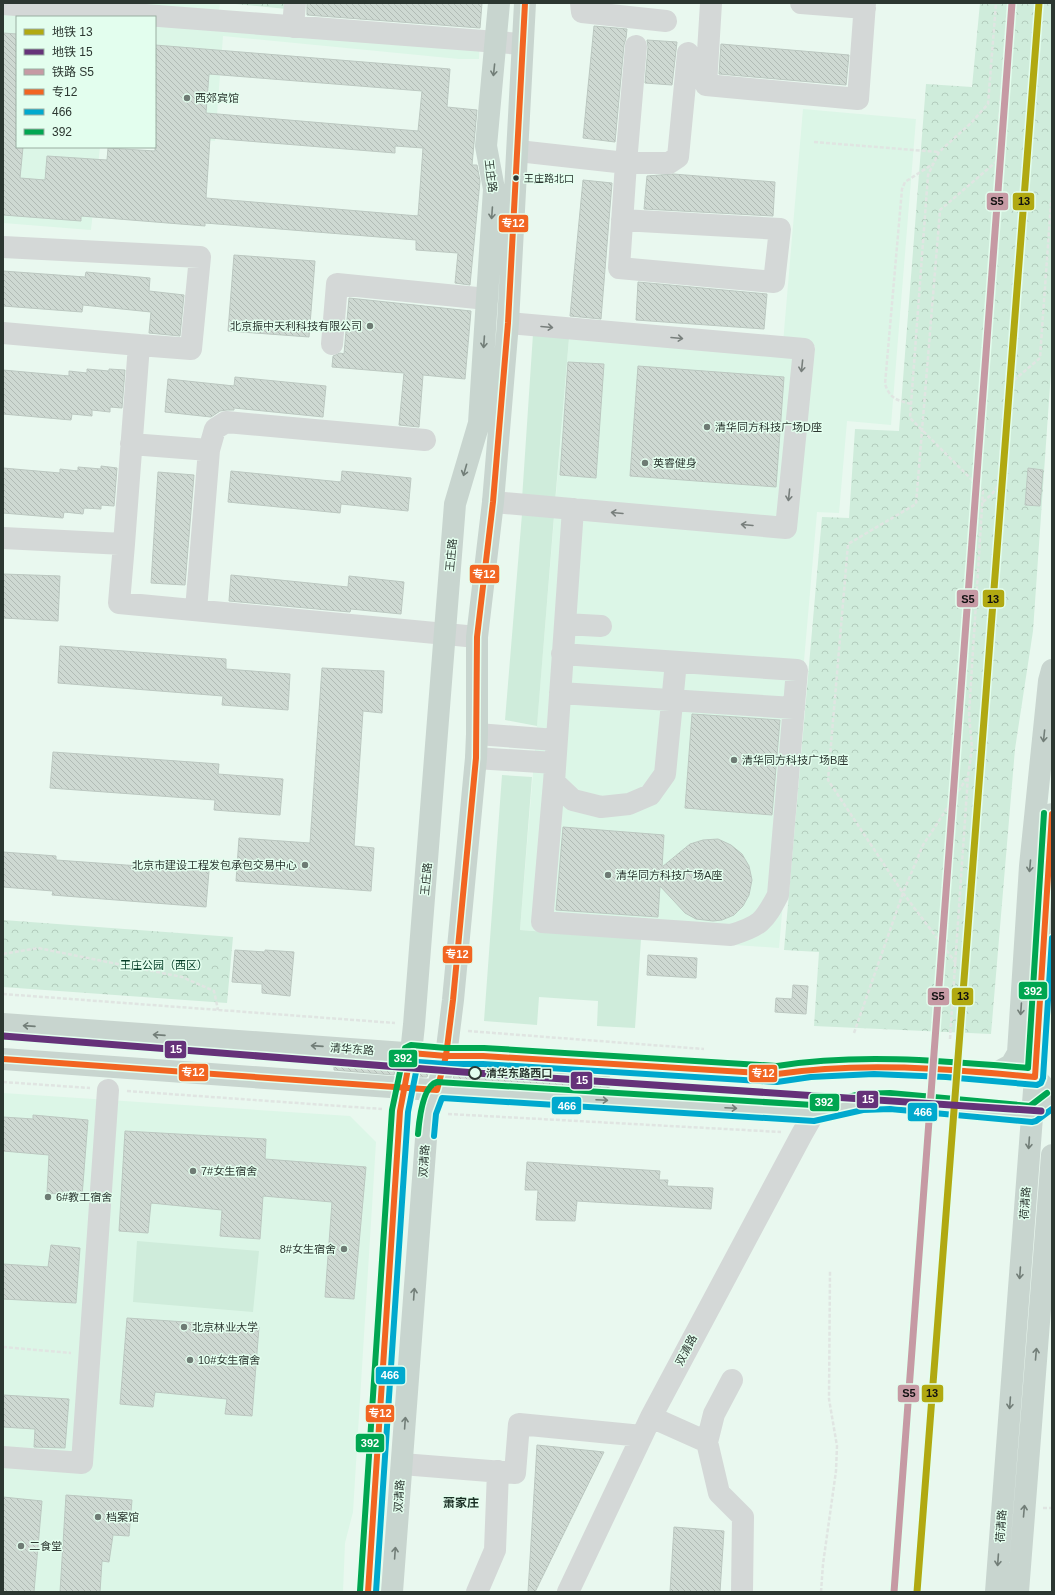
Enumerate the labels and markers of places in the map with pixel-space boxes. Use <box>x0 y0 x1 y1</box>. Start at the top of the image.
place label: 西郊宾馆 <box>195 92 239 104</box>
marker: 西郊宾馆 <box>182 93 192 103</box>
marker: 王庄路北口 <box>511 173 521 183</box>
place label: 王庄路北口 <box>524 173 574 184</box>
place label: 北京振中天利科技有限公司 <box>230 320 362 332</box>
marker: 北京振中天利科技有限公司 <box>365 321 375 331</box>
place label: 清华同方科技广场D座 <box>715 421 822 433</box>
marker: 清华同方科技广场D座 <box>702 422 712 432</box>
place label: 英睿健身 <box>653 457 697 469</box>
marker: 英睿健身 <box>640 458 650 468</box>
place label: 清华同方科技广场B座 <box>742 754 848 766</box>
marker: 清华同方科技广场B座 <box>729 755 739 765</box>
place label: 北京市建设工程发包承包交易中心 <box>132 859 297 871</box>
marker: 北京市建设工程发包承包交易中心 <box>300 860 310 870</box>
place label: 清华同方科技广场A座 <box>616 869 722 881</box>
marker: 清华同方科技广场A座 <box>603 870 613 880</box>
marker: 清华东路西口 <box>468 1066 482 1080</box>
place label: 清华东路西口 <box>486 1067 552 1079</box>
place label: 7#女生宿舍 <box>201 1165 257 1177</box>
marker: 7#女生宿舍 <box>188 1166 198 1176</box>
place label: 6#教工宿舍 <box>56 1191 112 1203</box>
marker: 6#教工宿舍 <box>43 1192 53 1202</box>
place label: 8#女生宿舍 <box>280 1243 336 1255</box>
marker: 8#女生宿舍 <box>339 1244 349 1254</box>
place label: 北京林业大学 <box>192 1321 258 1333</box>
marker: 北京林业大学 <box>179 1322 189 1332</box>
place label: 10#女生宿舍 <box>198 1354 260 1366</box>
marker: 10#女生宿舍 <box>185 1355 195 1365</box>
place label: 档案馆 <box>106 1511 139 1523</box>
marker: 档案馆 <box>93 1512 103 1522</box>
place label: 二食堂 <box>29 1540 62 1552</box>
marker: 二食堂 <box>16 1541 26 1551</box>

